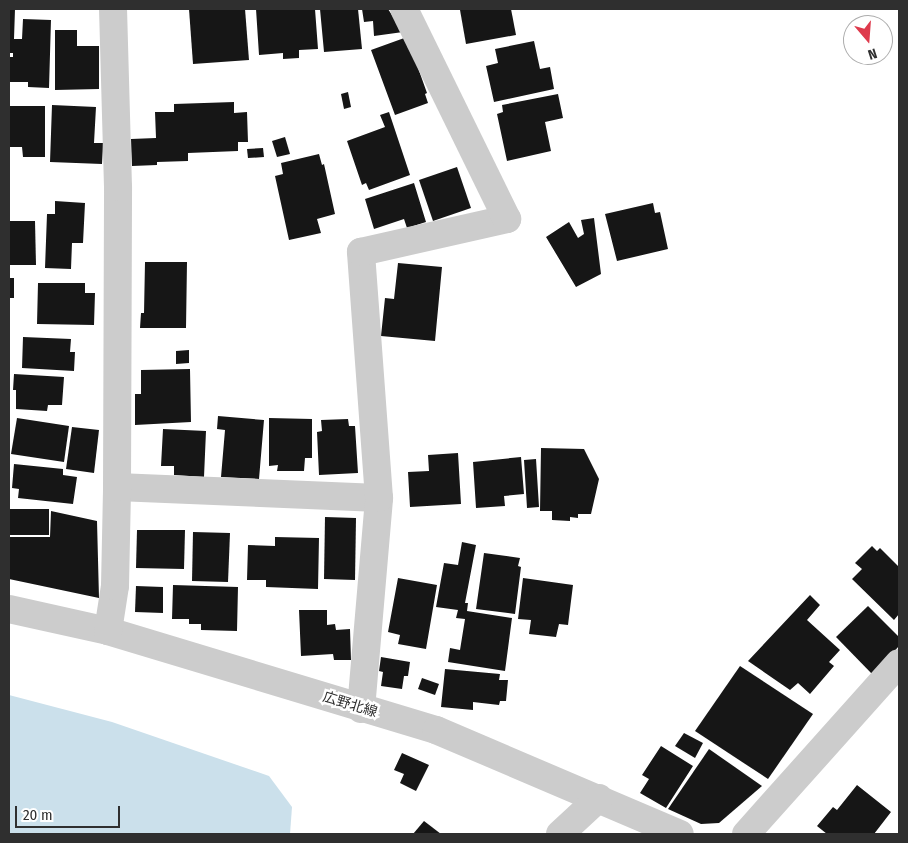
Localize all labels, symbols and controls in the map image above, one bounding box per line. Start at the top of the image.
north arrow [843,15,893,65]
text: N [866,44,879,63]
street label: 広野北線 [321,689,379,721]
scale bar [18,796,122,828]
text: 20 m [23,806,53,824]

